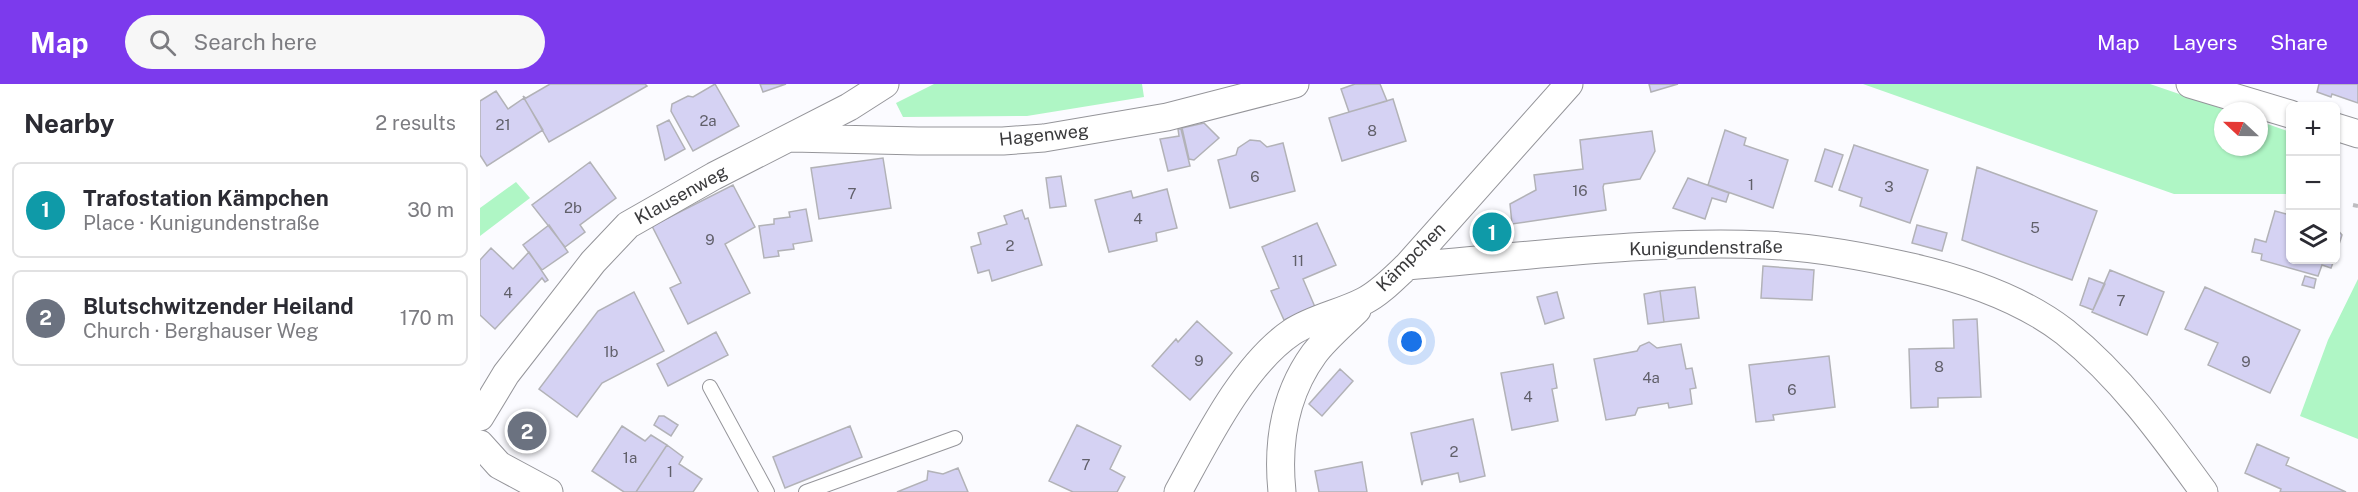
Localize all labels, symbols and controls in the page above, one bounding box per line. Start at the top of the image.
search box [125,15,545,69]
text: Map [30,26,89,59]
icon: search [146,26,179,59]
text: Search here [194,29,317,55]
text: Map [2097,30,2140,55]
text: Layers [2173,30,2237,55]
text: Share [2270,30,2328,55]
north arrow [2214,102,2268,156]
map controls [2286,102,2340,264]
button: + [2286,102,2340,156]
text: Nearby [24,108,114,139]
text: 2 results [375,111,456,135]
house number: 2a [699,112,717,129]
house number: 21 [495,116,511,133]
street label: Hagenweg [998,119,1090,150]
house number: 8 [1367,122,1377,139]
button: − [2286,156,2340,210]
street label: Klausenweg [631,160,731,229]
house number: 6 [1250,168,1260,185]
house number: 1 [1748,176,1754,193]
house number: 3 [1884,178,1894,195]
house number: 16 [1572,182,1588,199]
text: Trafostation Kämpchen [83,185,329,211]
house number: 7 [847,185,857,202]
text: 1 [41,198,50,222]
text: 30 m [407,198,454,222]
house number: 2b [564,199,582,216]
house number: 4 [1133,210,1143,227]
pin: 1 [1472,210,1512,254]
button: layers [2286,210,2340,264]
text: Place · Kunigundenstraße [83,211,320,235]
street label: Kämpchen [1372,218,1450,296]
house number: 5 [2030,219,2040,236]
house number: 9 [705,231,715,248]
street label: Kunigundenstraße [1629,236,1783,259]
house number: 2 [1006,237,1015,254]
house number: 11 [1292,252,1304,269]
house number: 4 [503,284,513,301]
house number: 7 [2116,292,2126,309]
text: Blutschwitzender Heiland [83,293,354,319]
text: 2 [39,306,52,330]
text: 170 m [400,306,454,330]
text: Church · Berghauser Weg [83,319,319,343]
your location [1397,327,1426,356]
house number: 1b [603,343,619,360]
house number: 9 [1194,352,1204,369]
house number: 9 [2241,353,2251,370]
house number: 8 [1934,358,1944,375]
house number: 4a [1642,369,1660,386]
house number: 6 [1787,381,1797,398]
house number: 4 [1523,388,1533,405]
pin: 2 [508,408,546,454]
house number: 2 [1450,443,1459,460]
house number: 1a [623,449,637,466]
house number: 7 [1081,456,1091,473]
house number: 1 [667,463,673,480]

